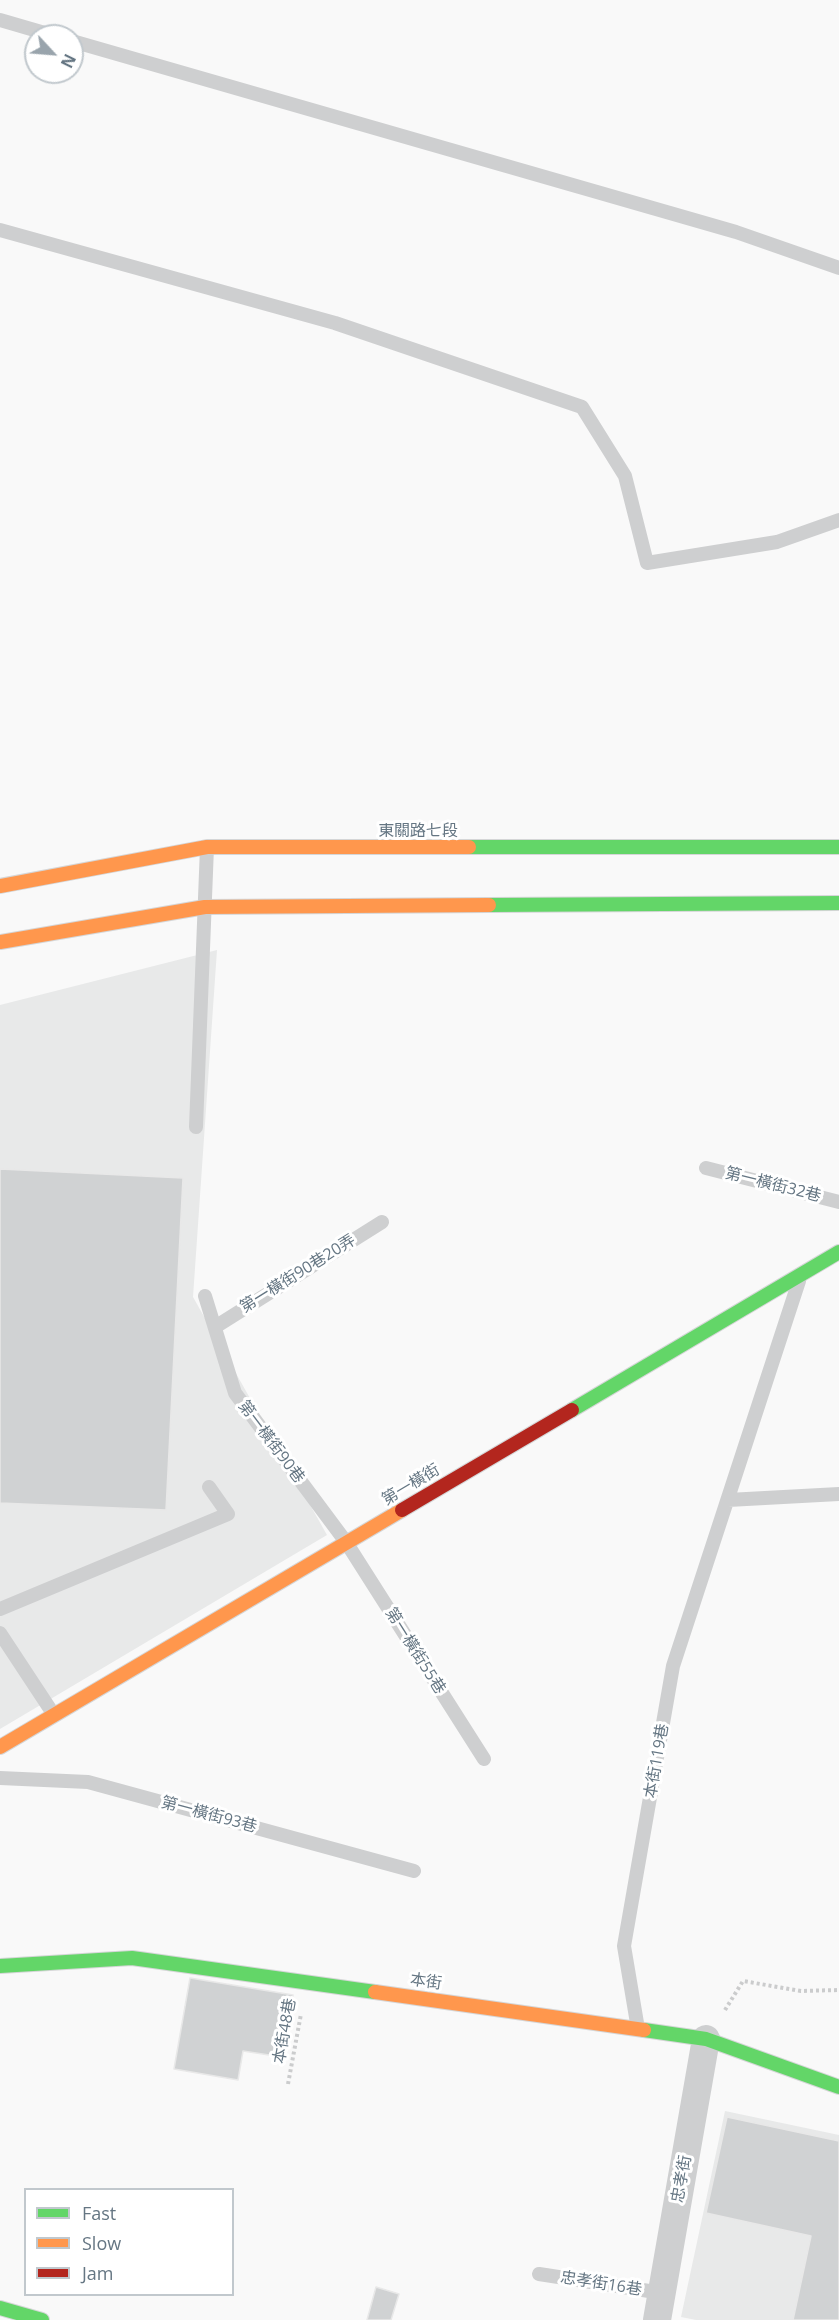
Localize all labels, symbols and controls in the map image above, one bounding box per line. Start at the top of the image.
north arrow [24,24,84,84]
text: N [56,50,81,72]
street label: 東關路七段 [378,821,458,841]
street label: 第一橫街32巷 [723,1164,823,1206]
street label: 第一橫街90巷20弄 [237,1231,359,1317]
street label: 第一橫街90巷 [234,1397,308,1487]
street label: 第一橫街 [379,1460,443,1510]
street label: 第一橫街55巷 [381,1604,449,1698]
street label: 本街119巷 [641,1722,673,1800]
street label: 第一橫街93巷 [159,1793,259,1837]
street label: 本街 [409,1970,443,1994]
street label: 本街48巷 [270,1997,300,2065]
street label: 忠孝街 [668,2154,696,2204]
legend [24,2188,234,2296]
text: Fast [82,2201,116,2225]
text: Slow [82,2231,121,2255]
text: Jam [82,2261,114,2285]
street label: 忠孝街16巷 [559,2268,643,2300]

